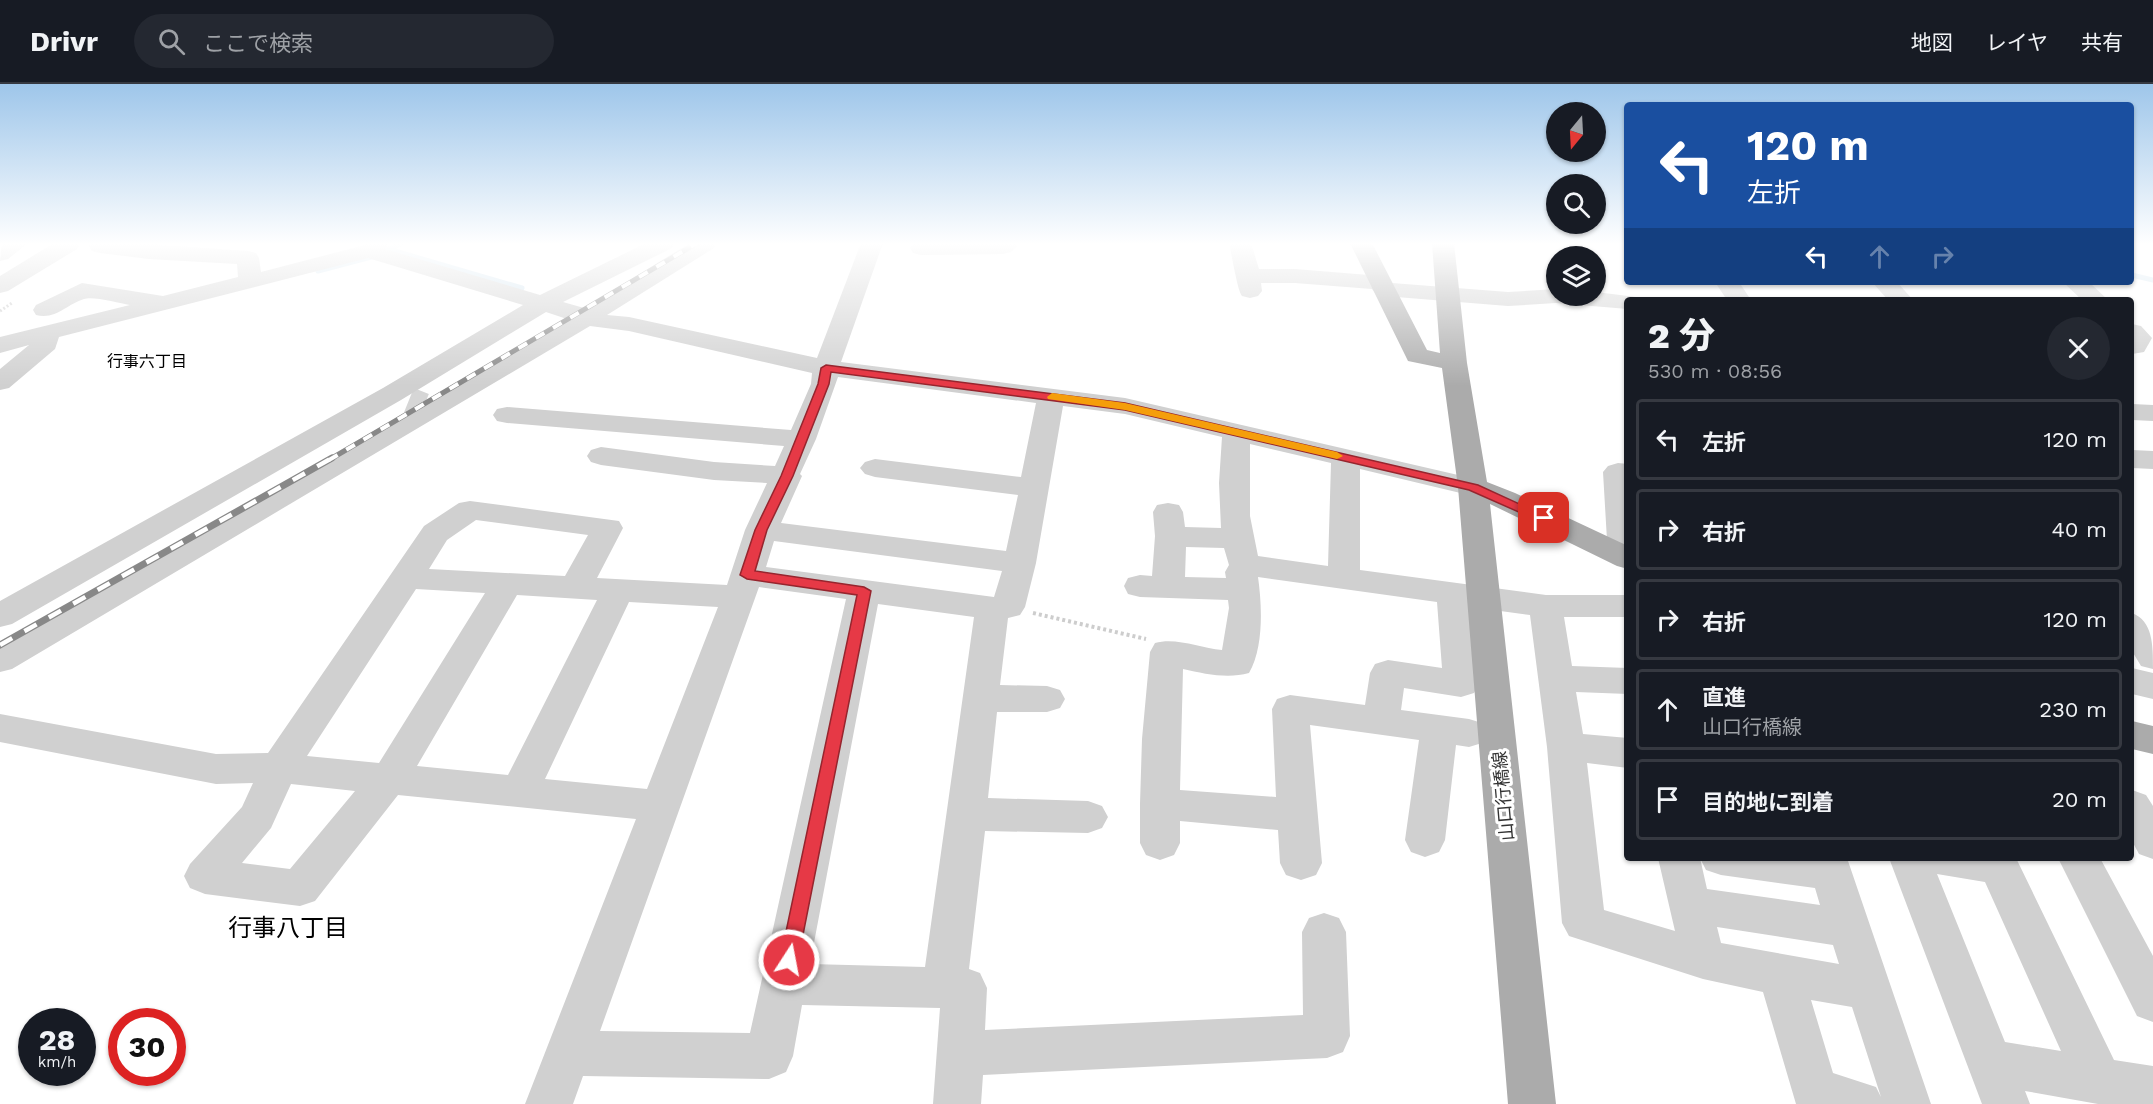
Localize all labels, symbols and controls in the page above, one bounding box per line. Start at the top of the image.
search box [134,14,554,68]
text: Drivr [30,25,98,58]
icon: search [155,25,188,58]
text: 地図 [1911,30,1953,55]
text: レイヤ [1986,30,2048,55]
text: 共有 [2081,30,2123,55]
text: ここで検索 [203,31,313,56]
north arrow [1546,102,1606,162]
map controls [1546,102,1606,306]
text: 120 m [1747,121,1869,170]
icon: left [1648,126,1726,204]
button: search [1546,174,1606,234]
text: 左折 [1747,177,1801,209]
icon: left [1800,240,1833,273]
icon: ahead [1863,240,1896,273]
icon: right [1926,240,1959,273]
button: layers [1546,246,1606,306]
text: 2 分 [1648,315,1715,357]
button: close [2047,317,2110,380]
district label: 行事六丁目 [107,352,187,371]
text: 530 m · 08:56 [1648,359,1782,383]
icon: left [1651,423,1684,456]
text: 120 m [2043,427,2107,452]
text: 左折 [1702,430,1746,455]
pin [1518,492,1569,543]
icon: arrive [1527,501,1560,534]
icon: right [1651,513,1684,546]
text: 40 m [2051,517,2107,542]
text: 右折 [1702,520,1746,545]
icon: right [1651,603,1684,636]
text: 120 m [2043,607,2107,632]
text: 右折 [1702,610,1746,635]
text: 直進 [1702,685,1746,710]
icon: ahead [1651,693,1684,726]
text: 230 m [2039,697,2107,722]
text: 山口行橋線 [1702,715,1802,739]
street label: 山口行橋線 [1489,750,1517,842]
icon: arrive [1651,783,1684,816]
text: 20 m [2052,787,2107,812]
text: 目的地に到着 [1702,790,1834,815]
district label: 行事八丁目 [228,914,348,942]
position arrow [757,928,821,992]
speed limit sign: 30 [108,1008,186,1086]
text: 28 [39,1022,75,1057]
text: km/h [38,1053,76,1071]

